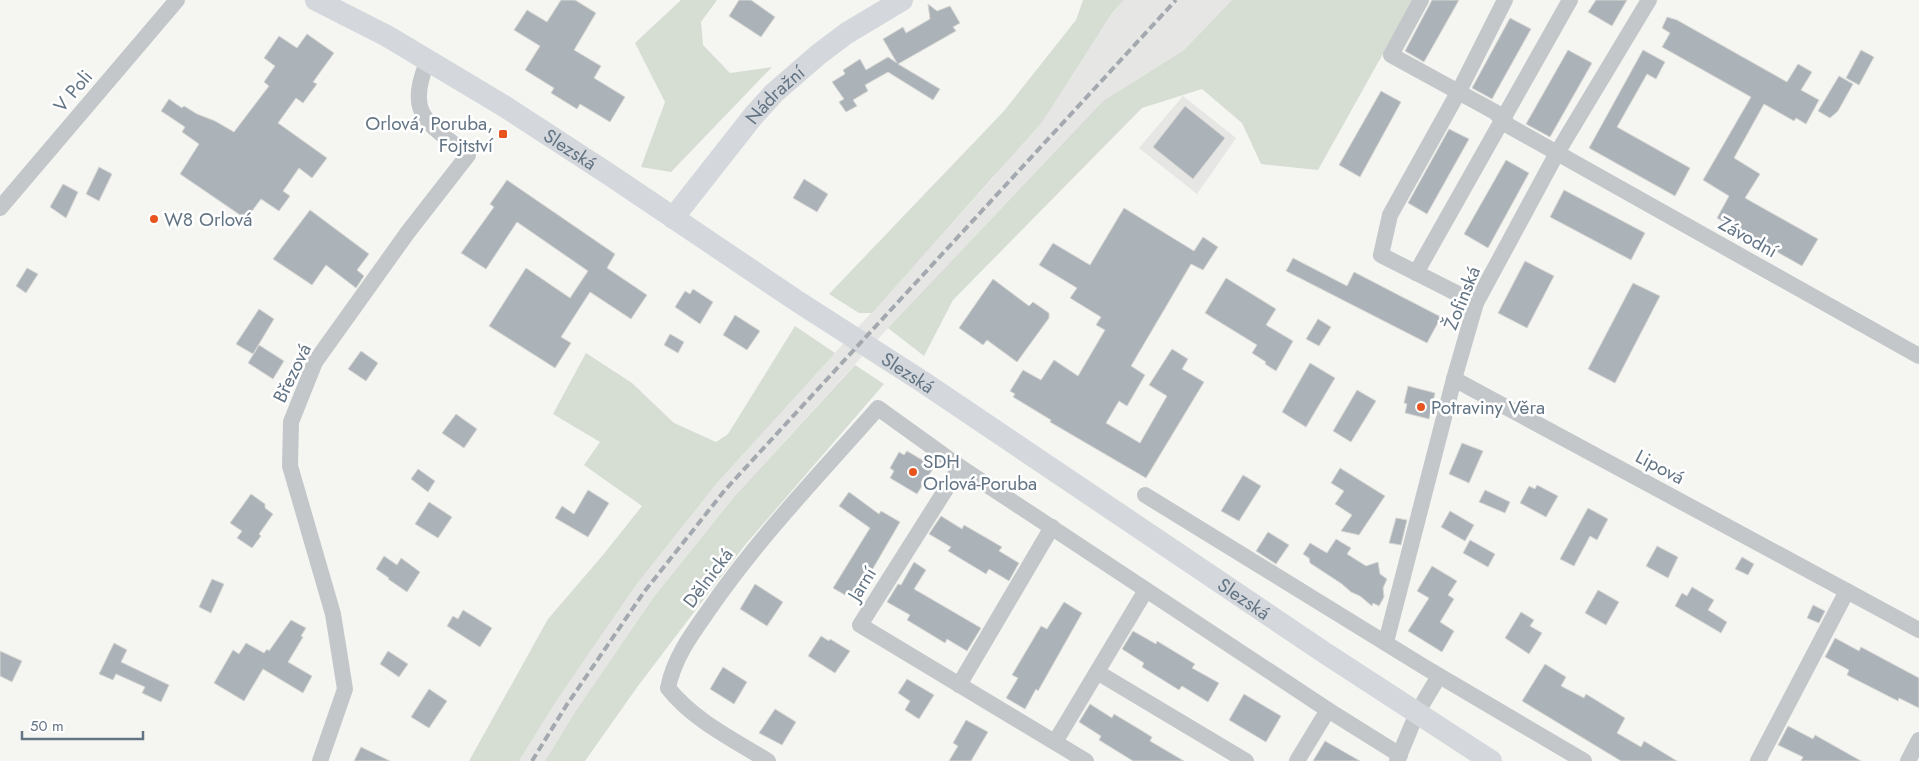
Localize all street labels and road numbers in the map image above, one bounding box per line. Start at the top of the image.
street label: Nádražní [738,58,811,130]
street label: V Poli [47,64,99,118]
street label: Slezská [538,122,602,176]
street label: Závodní [1714,210,1783,265]
street label: Žofinská [1437,262,1487,334]
street label: Březová [266,339,318,407]
street label: Slezská [876,345,940,400]
street label: Lipová [1631,443,1689,491]
street label: Dělnická [677,542,739,614]
street label: Jarní [840,561,883,609]
street label: Slezská [1212,571,1276,626]

